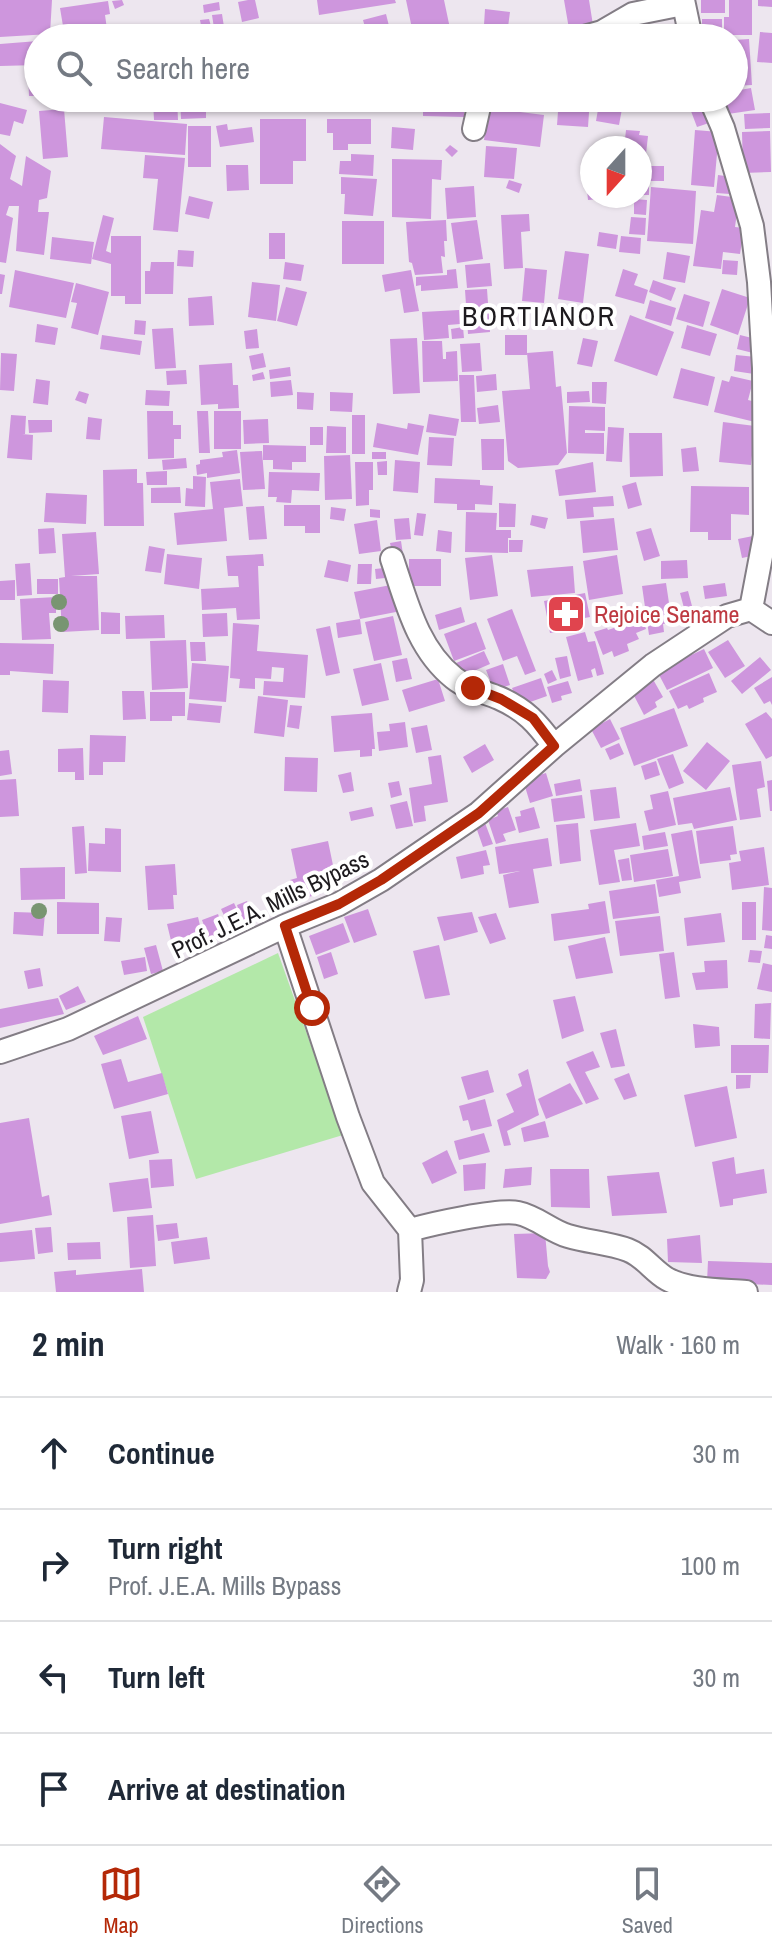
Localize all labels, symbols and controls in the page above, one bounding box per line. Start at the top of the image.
search box [24,24,748,112]
icon: search [52,46,96,90]
text: Search here [116,48,250,88]
north arrow [580,136,652,208]
district label: BORTIANOR [462,297,616,335]
pharmacy icon: Rejoice Sename [545,593,587,635]
place label: Rejoice Sename [594,598,740,630]
route end [455,670,491,706]
street label: Prof. J.E.A. Mills Bypass [166,842,374,966]
route start [294,990,330,1026]
text: 2 min [32,1321,105,1367]
text: Walk · 160 m [616,1327,740,1362]
icon: ahead [32,1431,76,1475]
text: Continue [108,1433,215,1473]
text: 30 m [693,1436,740,1471]
text: Turn right [108,1528,222,1568]
icon: right [32,1543,76,1587]
text: 100 m [681,1548,740,1583]
text: Prof. J.E.A. Mills Bypass [108,1568,341,1603]
icon: left [32,1655,76,1699]
text: Turn left [108,1657,205,1697]
text: 30 m [693,1660,740,1695]
icon: arrive [32,1767,76,1811]
text: Arrive at destination [108,1769,346,1809]
tab: Map [99,1862,143,1940]
tab: Directions [341,1862,424,1940]
tab: Saved [622,1862,673,1940]

